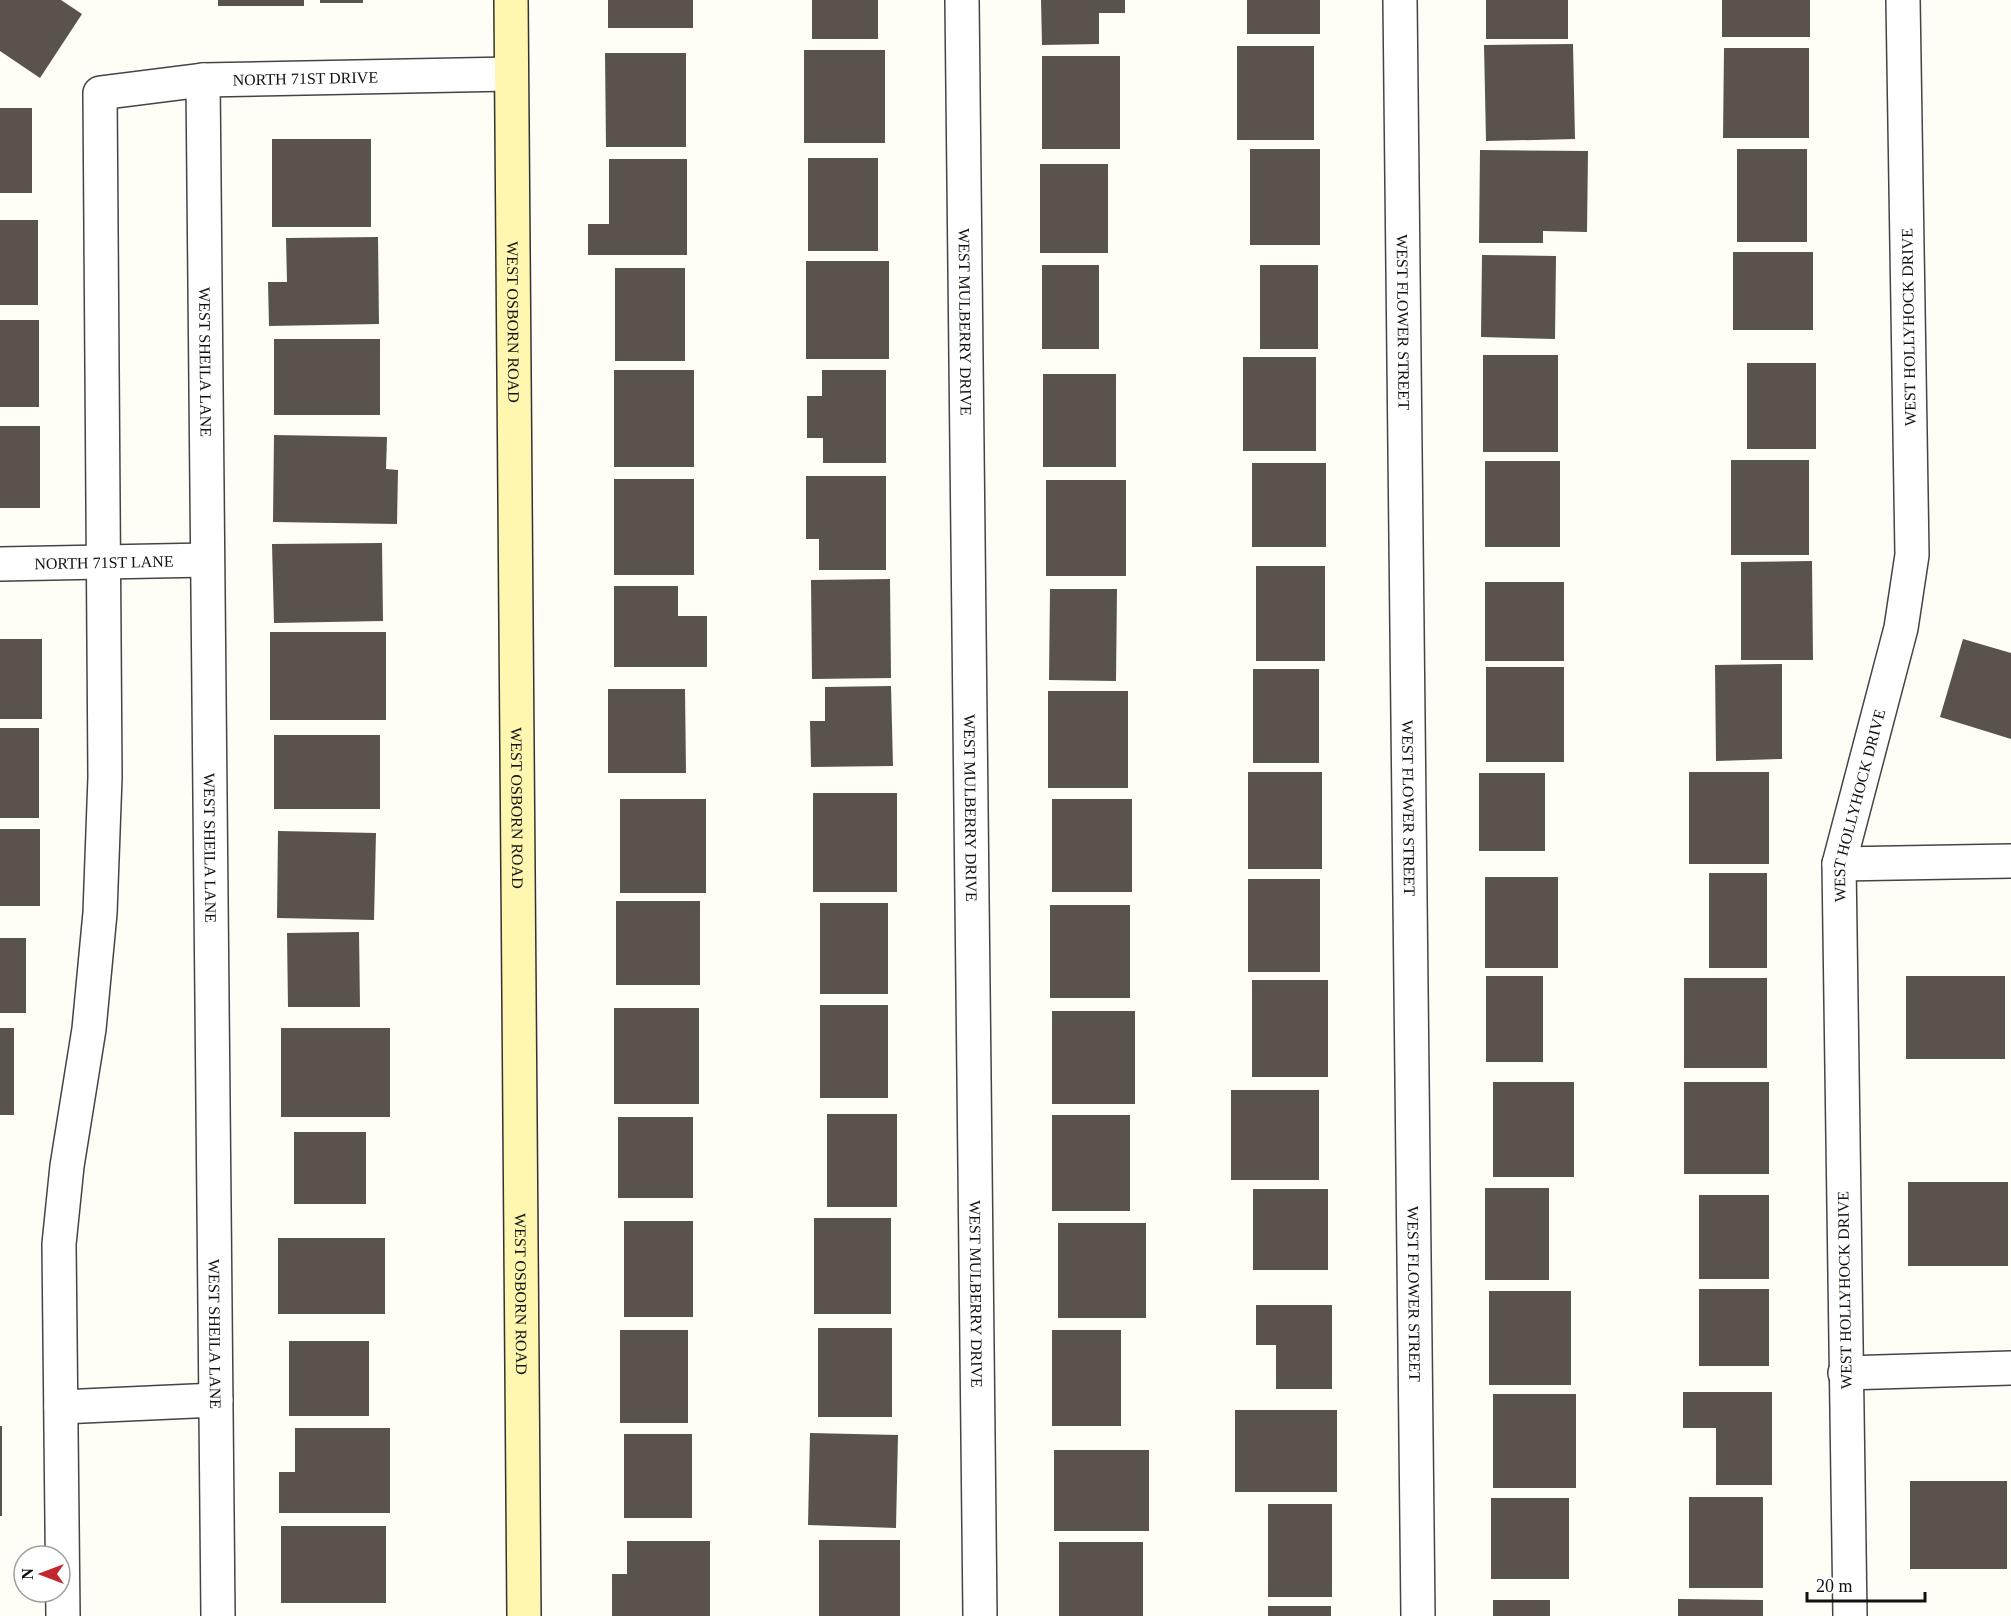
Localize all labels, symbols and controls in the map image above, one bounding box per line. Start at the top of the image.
street label: NORTH 71ST DRIVE [232,69,378,88]
street label: WEST MULBERRY DRIVE [956,228,975,416]
street label: WEST HOLLYHOCK DRIVE [1898,228,1919,426]
street label: WEST FLOWER STREET [1394,234,1413,410]
street label: WEST OSBORN ROAD [504,241,522,403]
street label: WEST SHEILA LANE [196,287,214,437]
street label: NORTH 71ST LANE [34,553,174,572]
street label: WEST HOLLYHOCK DRIVE [1830,707,1888,902]
street label: WEST MULBERRY DRIVE [961,714,980,902]
street label: WEST FLOWER STREET [1399,720,1418,896]
street label: WEST OSBORN ROAD [508,727,526,889]
street label: WEST SHEILA LANE [201,773,219,923]
street label: WEST HOLLYHOCK DRIVE [1834,1191,1855,1389]
street label: WEST MULBERRY DRIVE [966,1200,985,1388]
street label: WEST FLOWER STREET [1404,1206,1423,1382]
street label: WEST OSBORN ROAD [512,1213,530,1375]
street label: WEST SHEILA LANE [206,1259,224,1409]
north arrow [12,1544,72,1604]
scale bar [1807,1565,1926,1603]
text: N [19,1568,36,1580]
text: 20 m [1816,1576,1853,1596]

